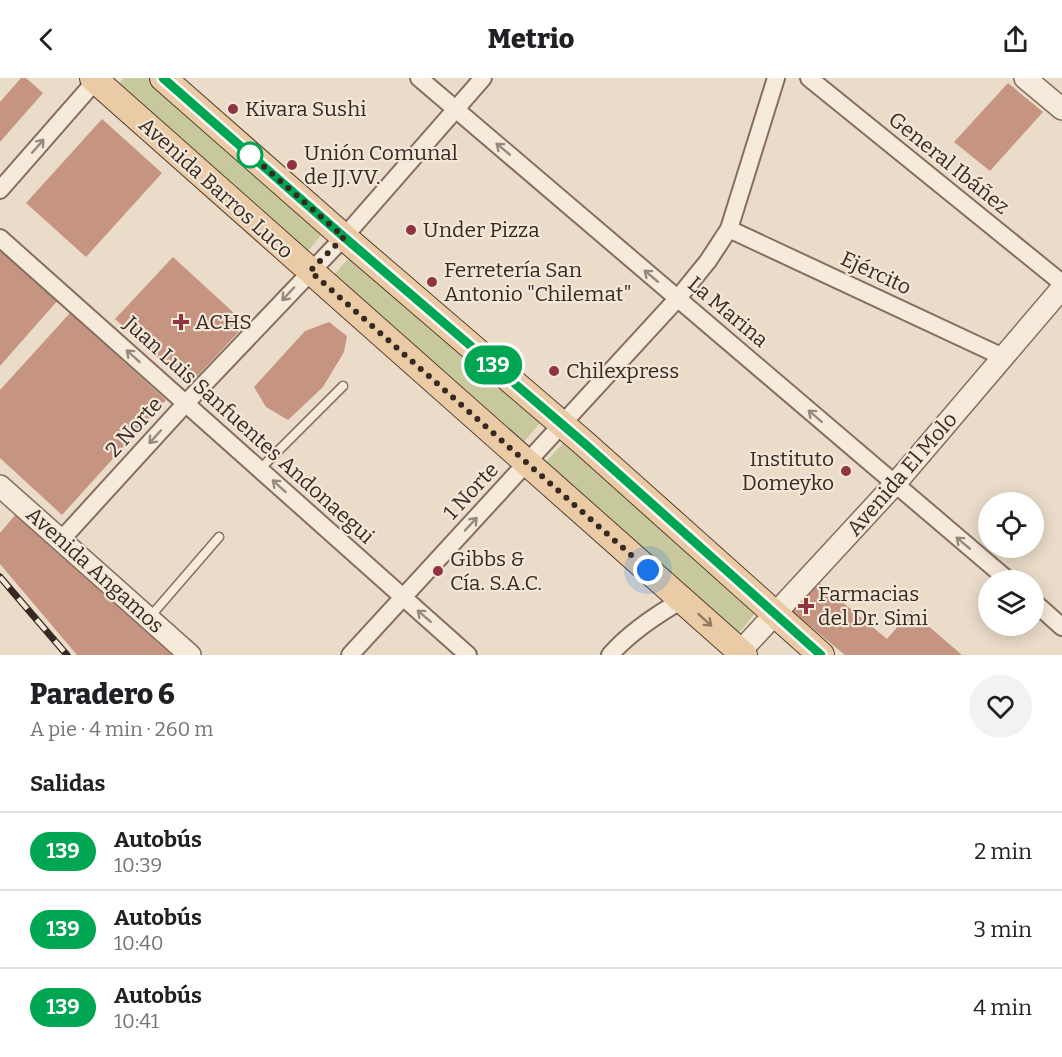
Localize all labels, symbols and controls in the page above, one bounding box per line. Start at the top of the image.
icon: back [30,23,63,56]
text: Metrio [488,23,574,55]
icon: share [999,23,1032,56]
place label: Kivara Sushi [245,96,366,122]
marker: Kivara Sushi [226,102,240,116]
street label: General Ibáñez [883,106,1015,220]
street label: Avenida Barros Luco [133,112,299,264]
one-way arrow [32,138,45,154]
place label: Unión Comunal de JJ.VV. [304,140,458,190]
unlabelled marker [237,142,263,168]
one-way arrow [496,142,511,156]
marker: Unión Comunal de JJ.VV. [285,158,299,172]
place label: Under Pizza [423,217,540,243]
marker: Under Pizza [404,223,418,237]
street label: Ejército [837,245,915,301]
place label: Ferretería San Antonio "Chilemat" [444,257,632,307]
one-way arrow [643,269,659,282]
street label: La Marina [683,271,774,353]
marker: Ferretería San Antonio "Chilemat" [425,275,439,289]
one-way arrow [281,286,295,301]
place label: ACHS [195,309,252,335]
street label: Juan Luis Sanfuentes Andonaegui [118,310,380,549]
marker: ACHS [172,313,190,331]
line badge: 139 [458,346,528,384]
one-way arrow [126,349,141,363]
text: 139 [476,352,510,378]
place label: Chilexpress [566,358,679,384]
marker: Chilexpress [547,364,561,378]
street label: 2 Norte [100,392,168,462]
street label: Avenida El Molo [841,407,963,541]
one-way arrow [808,409,823,423]
one-way arrow [149,429,163,444]
place label: Instituto Domeyko [742,446,834,496]
street label: 1 Norte [438,457,504,525]
marker: Instituto Domeyko [839,464,853,478]
one-way arrow [272,479,287,493]
map controls [978,492,1044,636]
button: locate [978,492,1044,558]
street label: Avenida Angamos [21,501,169,639]
one-way arrow [463,516,478,531]
one-way arrow [955,536,971,549]
place label: Gibbs & Cía. S.A.C. [450,546,542,596]
your location [633,555,663,585]
marker: Gibbs & Cía. S.A.C. [431,564,445,578]
button: layers [978,570,1044,636]
place label: Farmacias del Dr. Simi [818,581,928,631]
marker: Farmacias del Dr. Simi [799,599,813,613]
one-way arrow [417,609,432,623]
one-way arrow [697,613,712,627]
button: heart [969,675,1032,738]
text: Paradero 6 [30,678,175,711]
text: A pie · 4 min · 260 m [30,717,213,741]
text: Salidas [30,770,105,797]
text: Autobús [114,826,202,853]
text: 139 [46,838,80,864]
text: 2 min [974,838,1032,865]
text: 10:39 [114,853,162,877]
text: Autobús [114,904,202,931]
text: 139 [46,916,80,942]
text: 3 min [974,916,1032,943]
text: 10:40 [114,931,164,955]
text: Autobús [114,982,202,1009]
text: 139 [46,994,80,1020]
text: 4 min [973,994,1032,1021]
text: 10:41 [114,1009,159,1033]

